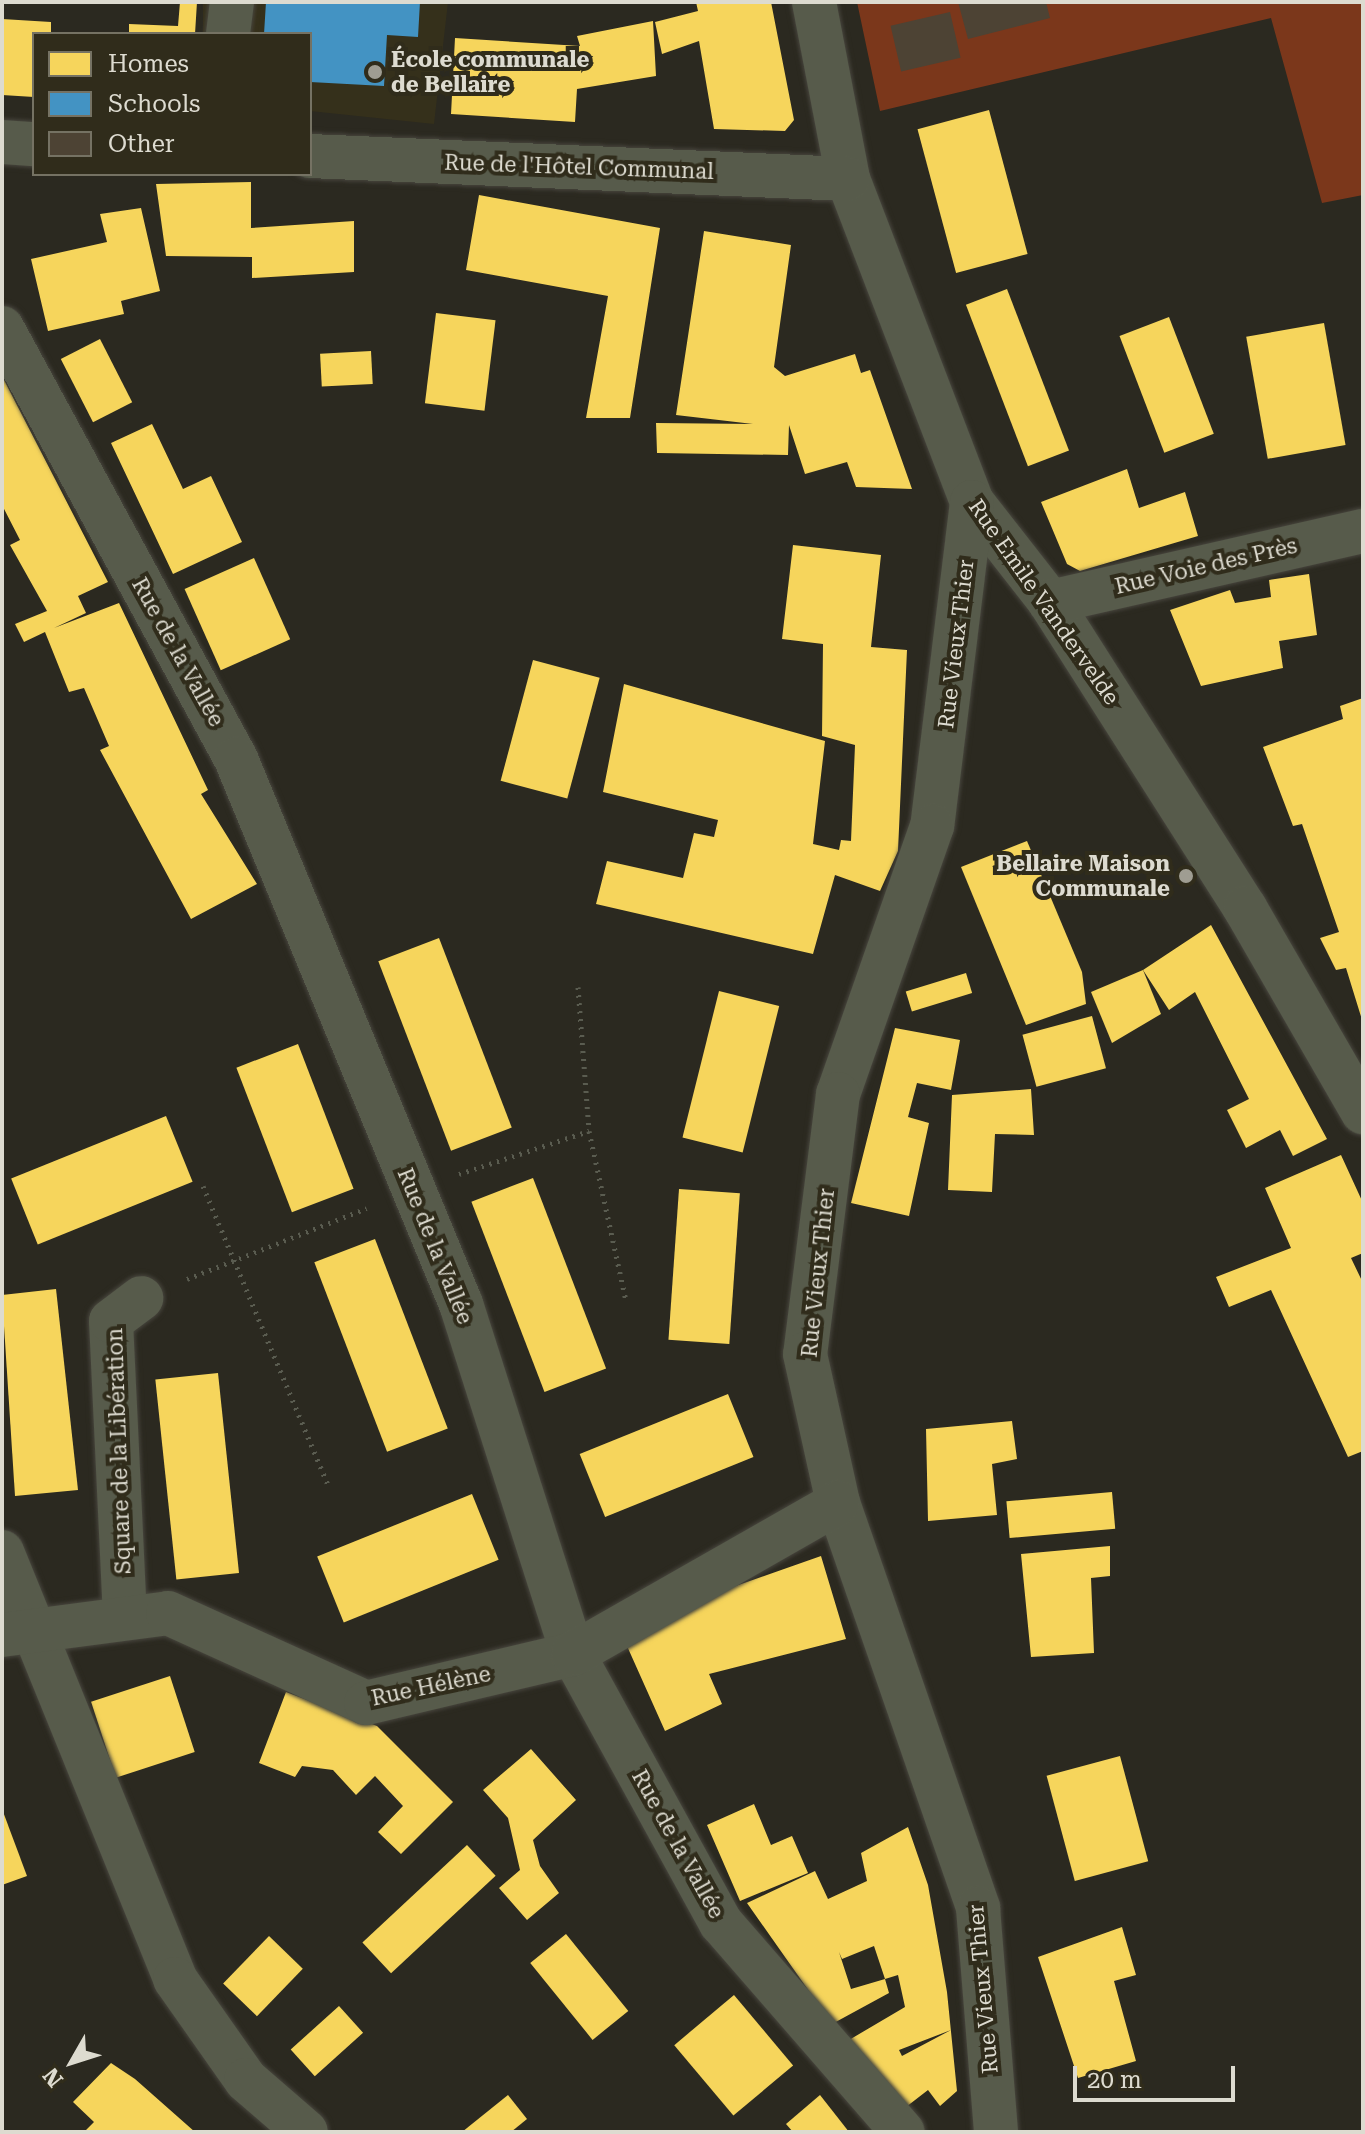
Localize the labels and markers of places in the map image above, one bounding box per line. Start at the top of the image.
place label: École communale de Bellaire [391,46,589,98]
marker: École communale de Bellaire [366,63,384,81]
place label: Bellaire Maison Communale [996,850,1170,902]
marker: Bellaire Maison Communale [1177,867,1195,885]

